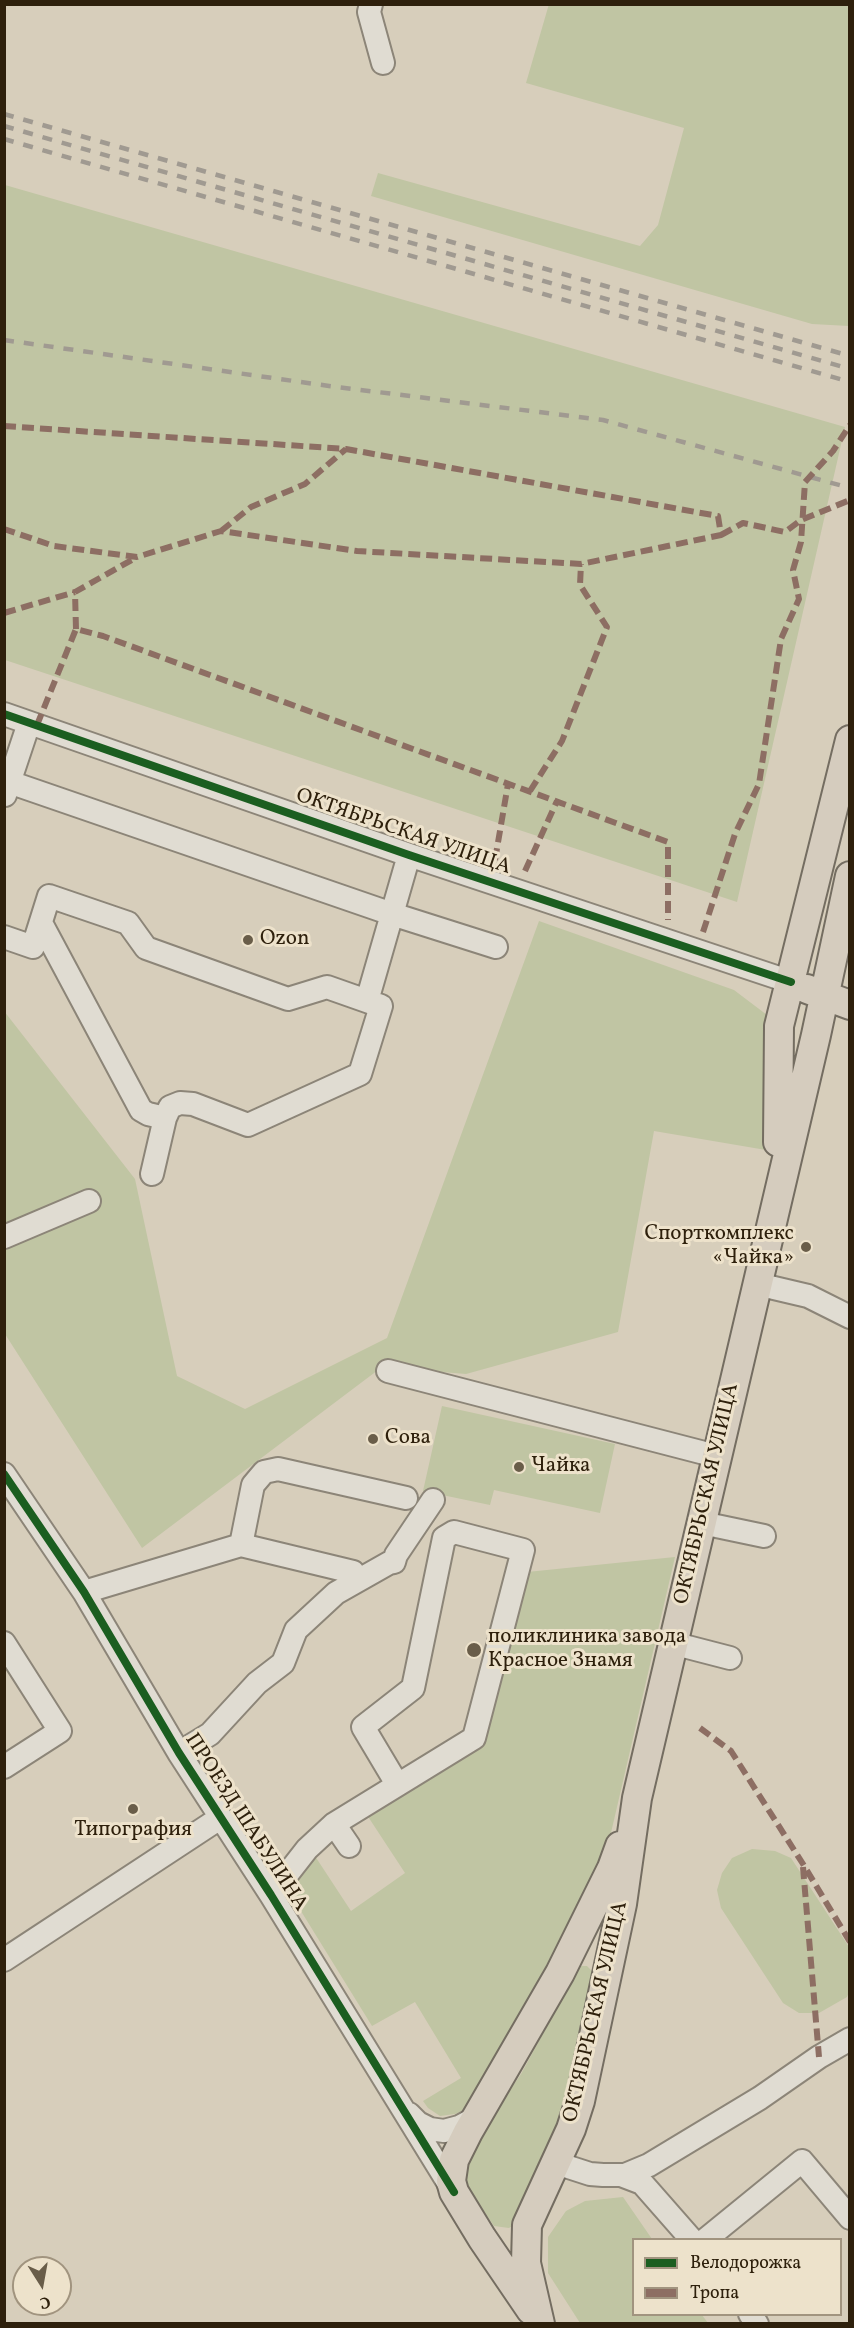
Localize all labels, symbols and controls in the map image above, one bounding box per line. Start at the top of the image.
street label: ОКТЯБРЬСКАЯ УЛИЦА [292,784,514,882]
place label: Ozon [260,927,310,953]
marker: Ozon [241,933,255,947]
place label: Спорткомплекс «Чайка» [644,1222,794,1272]
marker: Спорткомплекс «Чайка» [799,1240,813,1254]
street label: ОКТЯБРЬСКАЯ УЛИЦА [670,1381,746,1607]
place label: Сова [385,1426,431,1452]
marker: Сова [366,1432,380,1446]
place label: Чайка [531,1454,591,1480]
marker: Чайка [512,1460,526,1474]
place label: поликлиника завода Красное Знамя [488,1625,686,1675]
marker: поликлиника завода Красное Знамя [465,1641,483,1659]
street label: ПРОЕЗД ШАБУЛИНА [178,1729,312,1917]
marker: Типография [126,1802,140,1816]
place label: Типография [74,1818,192,1844]
street label: ОКТЯБРЬСКАЯ УЛИЦА [559,1899,635,2125]
legend [632,2238,842,2316]
text: Велодорожка [690,2251,801,2276]
north arrow [12,2256,72,2316]
text: Тропа [690,2281,739,2306]
text: С [38,2290,52,2313]

